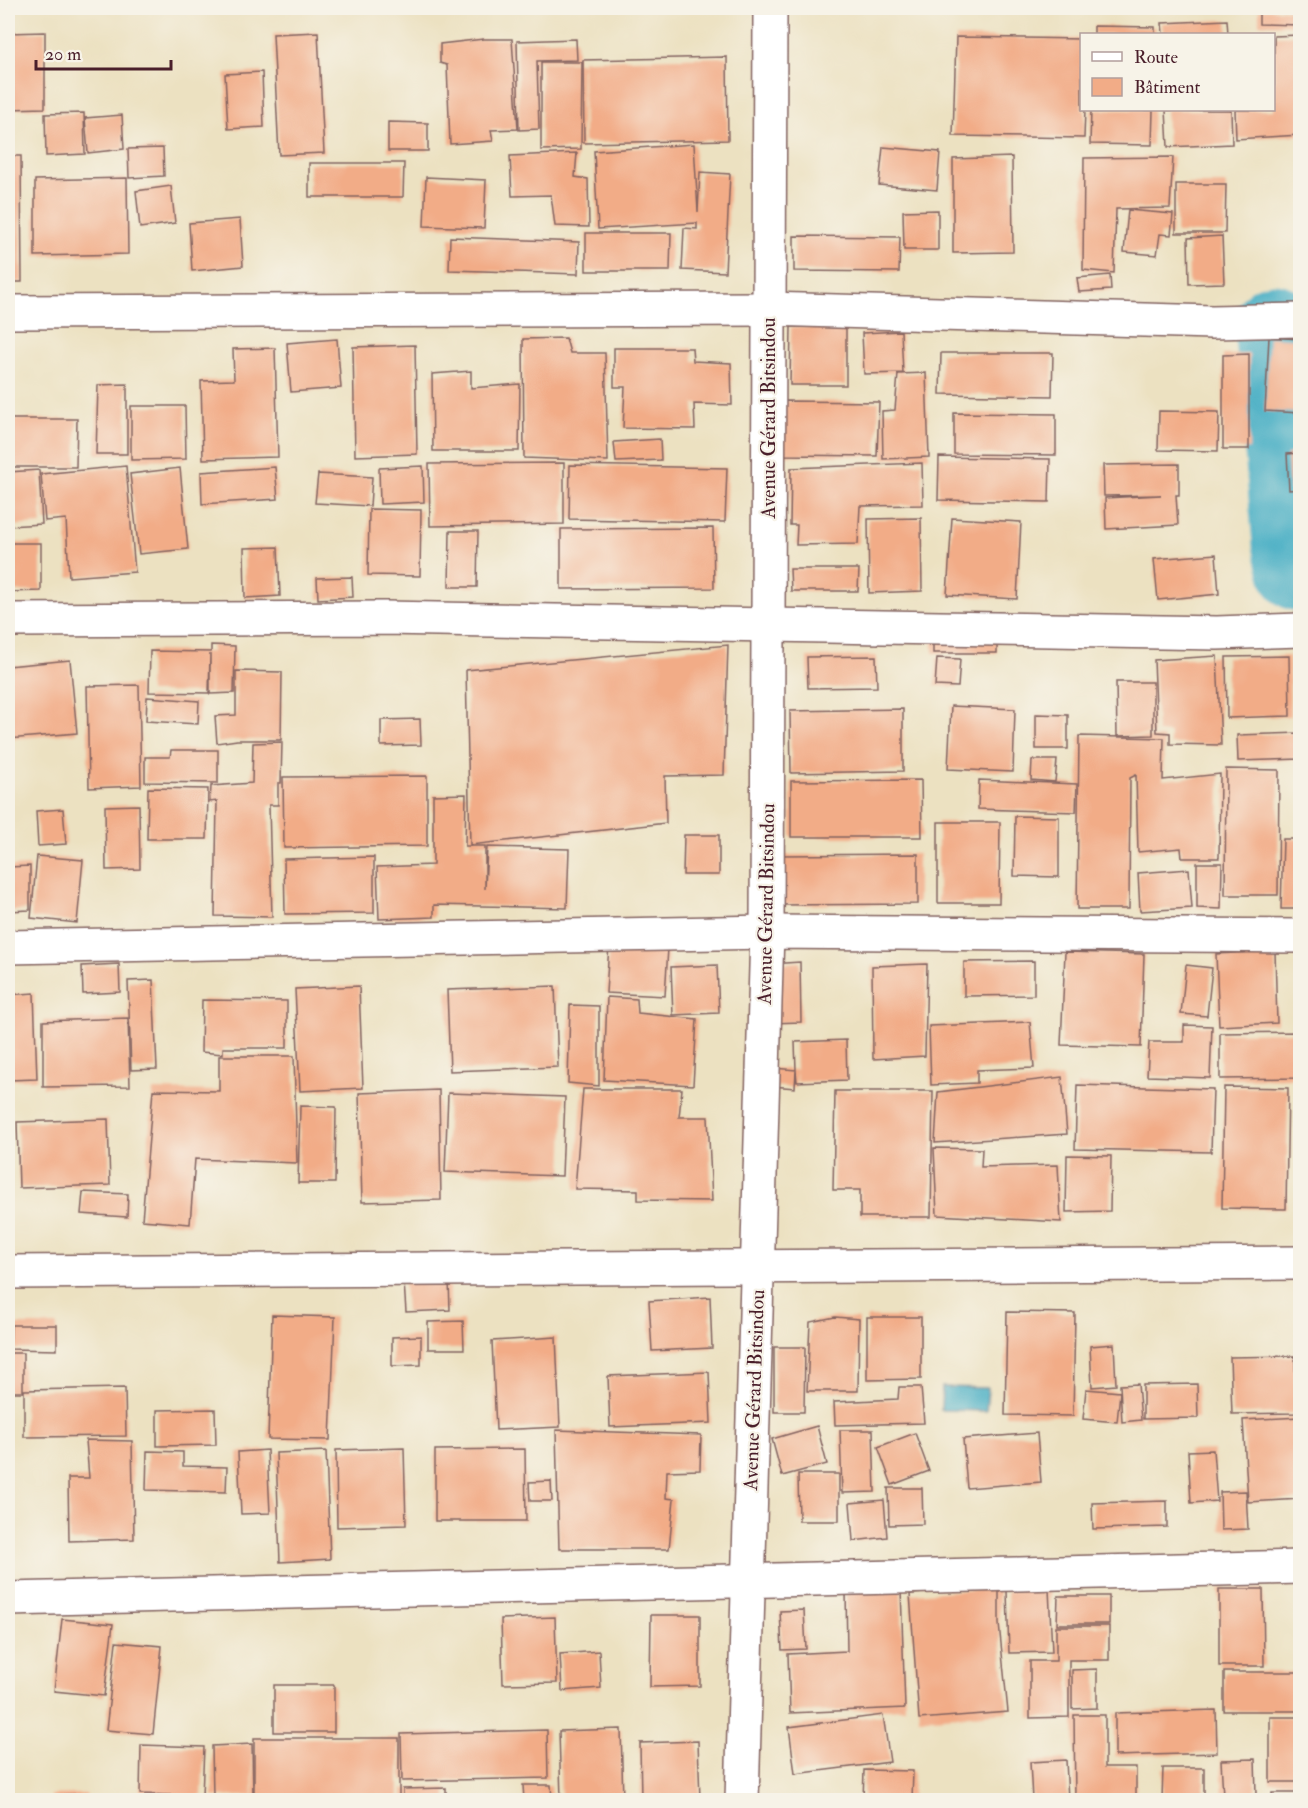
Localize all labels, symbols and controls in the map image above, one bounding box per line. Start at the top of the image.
scale bar [36,33,171,71]
legend [1080,33,1275,111]
text: 20 m [45,43,81,66]
text: Route [1134,46,1178,69]
text: Bâtiment [1134,76,1200,99]
street label: Avenue Gérard Bitsindou [756,317,781,520]
street label: Avenue Gérard Bitsindou [752,803,780,1006]
street label: Avenue Gérard Bitsindou [738,1289,770,1492]

